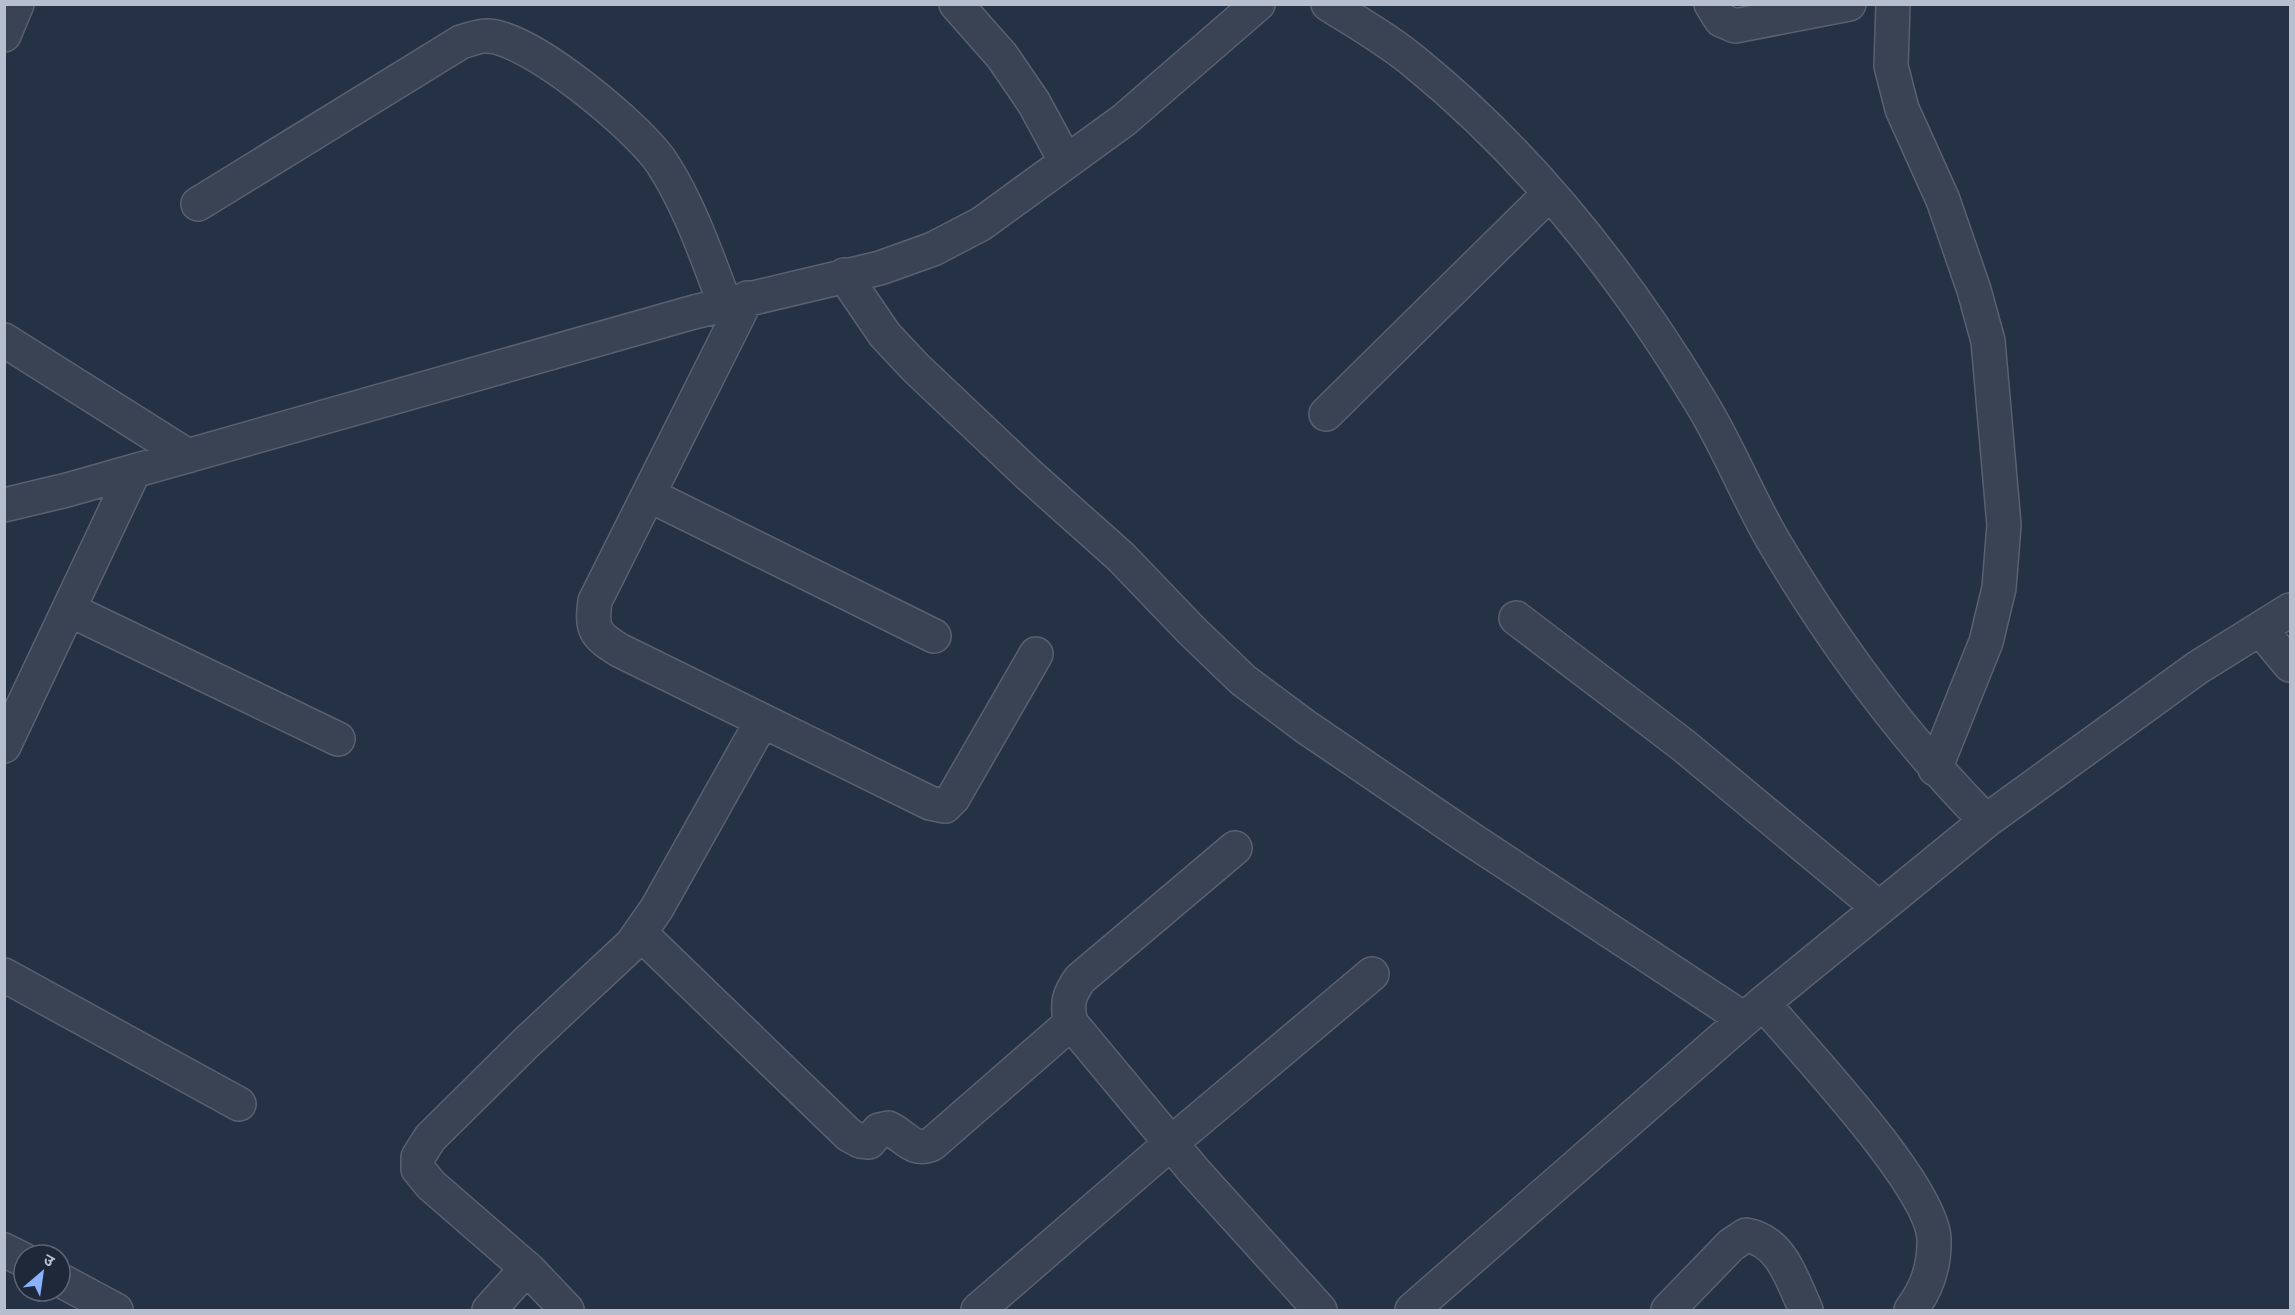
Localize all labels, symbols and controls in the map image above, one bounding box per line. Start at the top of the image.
north arrow [12,1243,72,1303]
text: उ [39,1247,60,1273]

